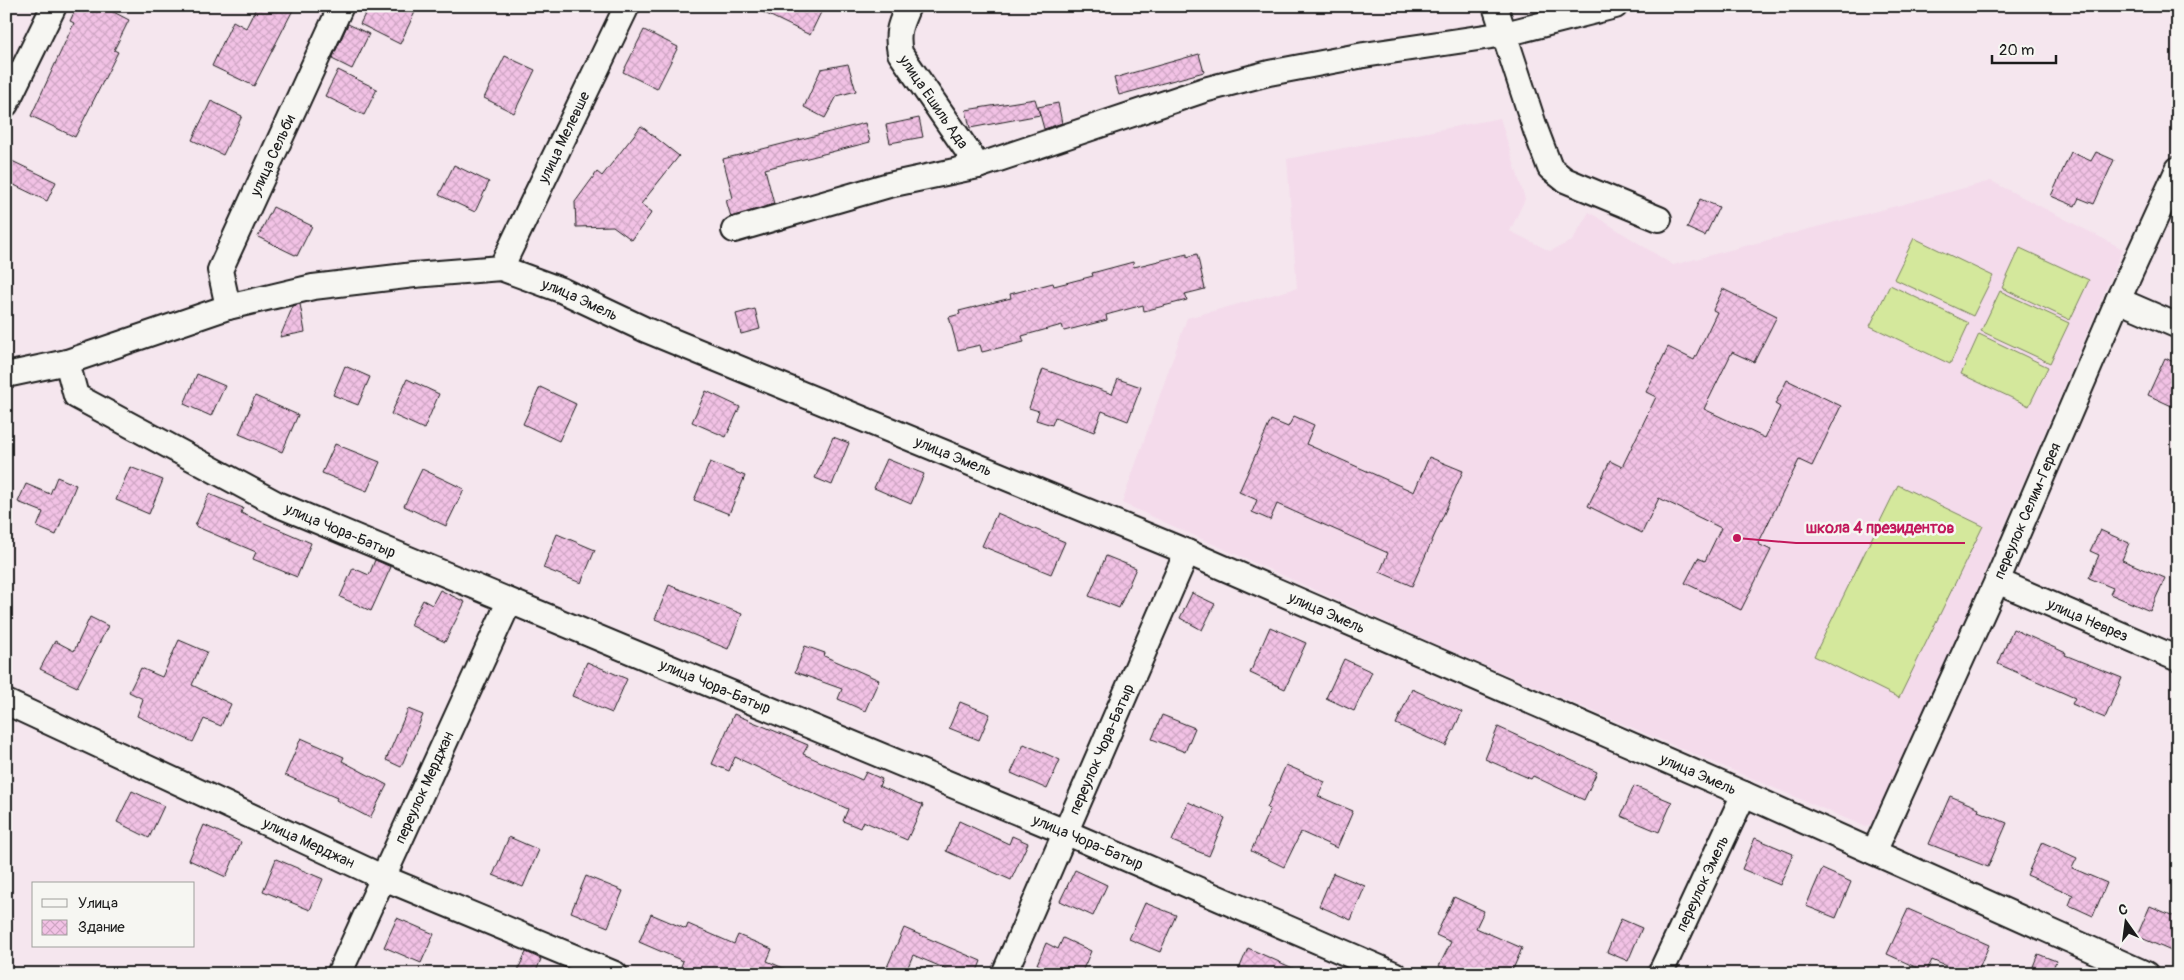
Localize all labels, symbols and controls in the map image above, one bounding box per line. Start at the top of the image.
scale bar [1992,32,2055,64]
text: 20 m [1999,41,2034,60]
street label: улица Ешиль Ада [894,51,972,153]
street label: улица Мелевше [534,88,595,187]
street label: улица Сельби [246,112,300,200]
street label: улица Эмель [538,274,621,326]
street label: улица Эмель [911,432,995,481]
street label: переулок Селим-Герея [1990,440,2065,582]
street label: улица Чора-Батыр [281,499,398,562]
callout: школа 4 президентов [1796,512,1965,543]
text: школа 4 президентов [1806,518,1954,538]
street label: улица Эмель [1285,588,1368,638]
street label: улица Неврез [2043,594,2131,647]
street label: улица Чора-Батыр [656,655,773,718]
street label: переулок Чора-Батыр [1065,681,1139,818]
street label: переулок Мерджан [391,729,459,847]
street label: улица Эмель [1656,749,1740,800]
street label: улица Чора-Батыр [1029,810,1146,875]
street label: улица Мерджан [259,813,357,873]
street label: переулок Эмель [1672,832,1733,935]
legend [32,882,195,948]
text: Улица [78,894,118,913]
north arrow [2102,898,2152,948]
text: С [2117,900,2130,919]
text: Здание [78,918,125,937]

